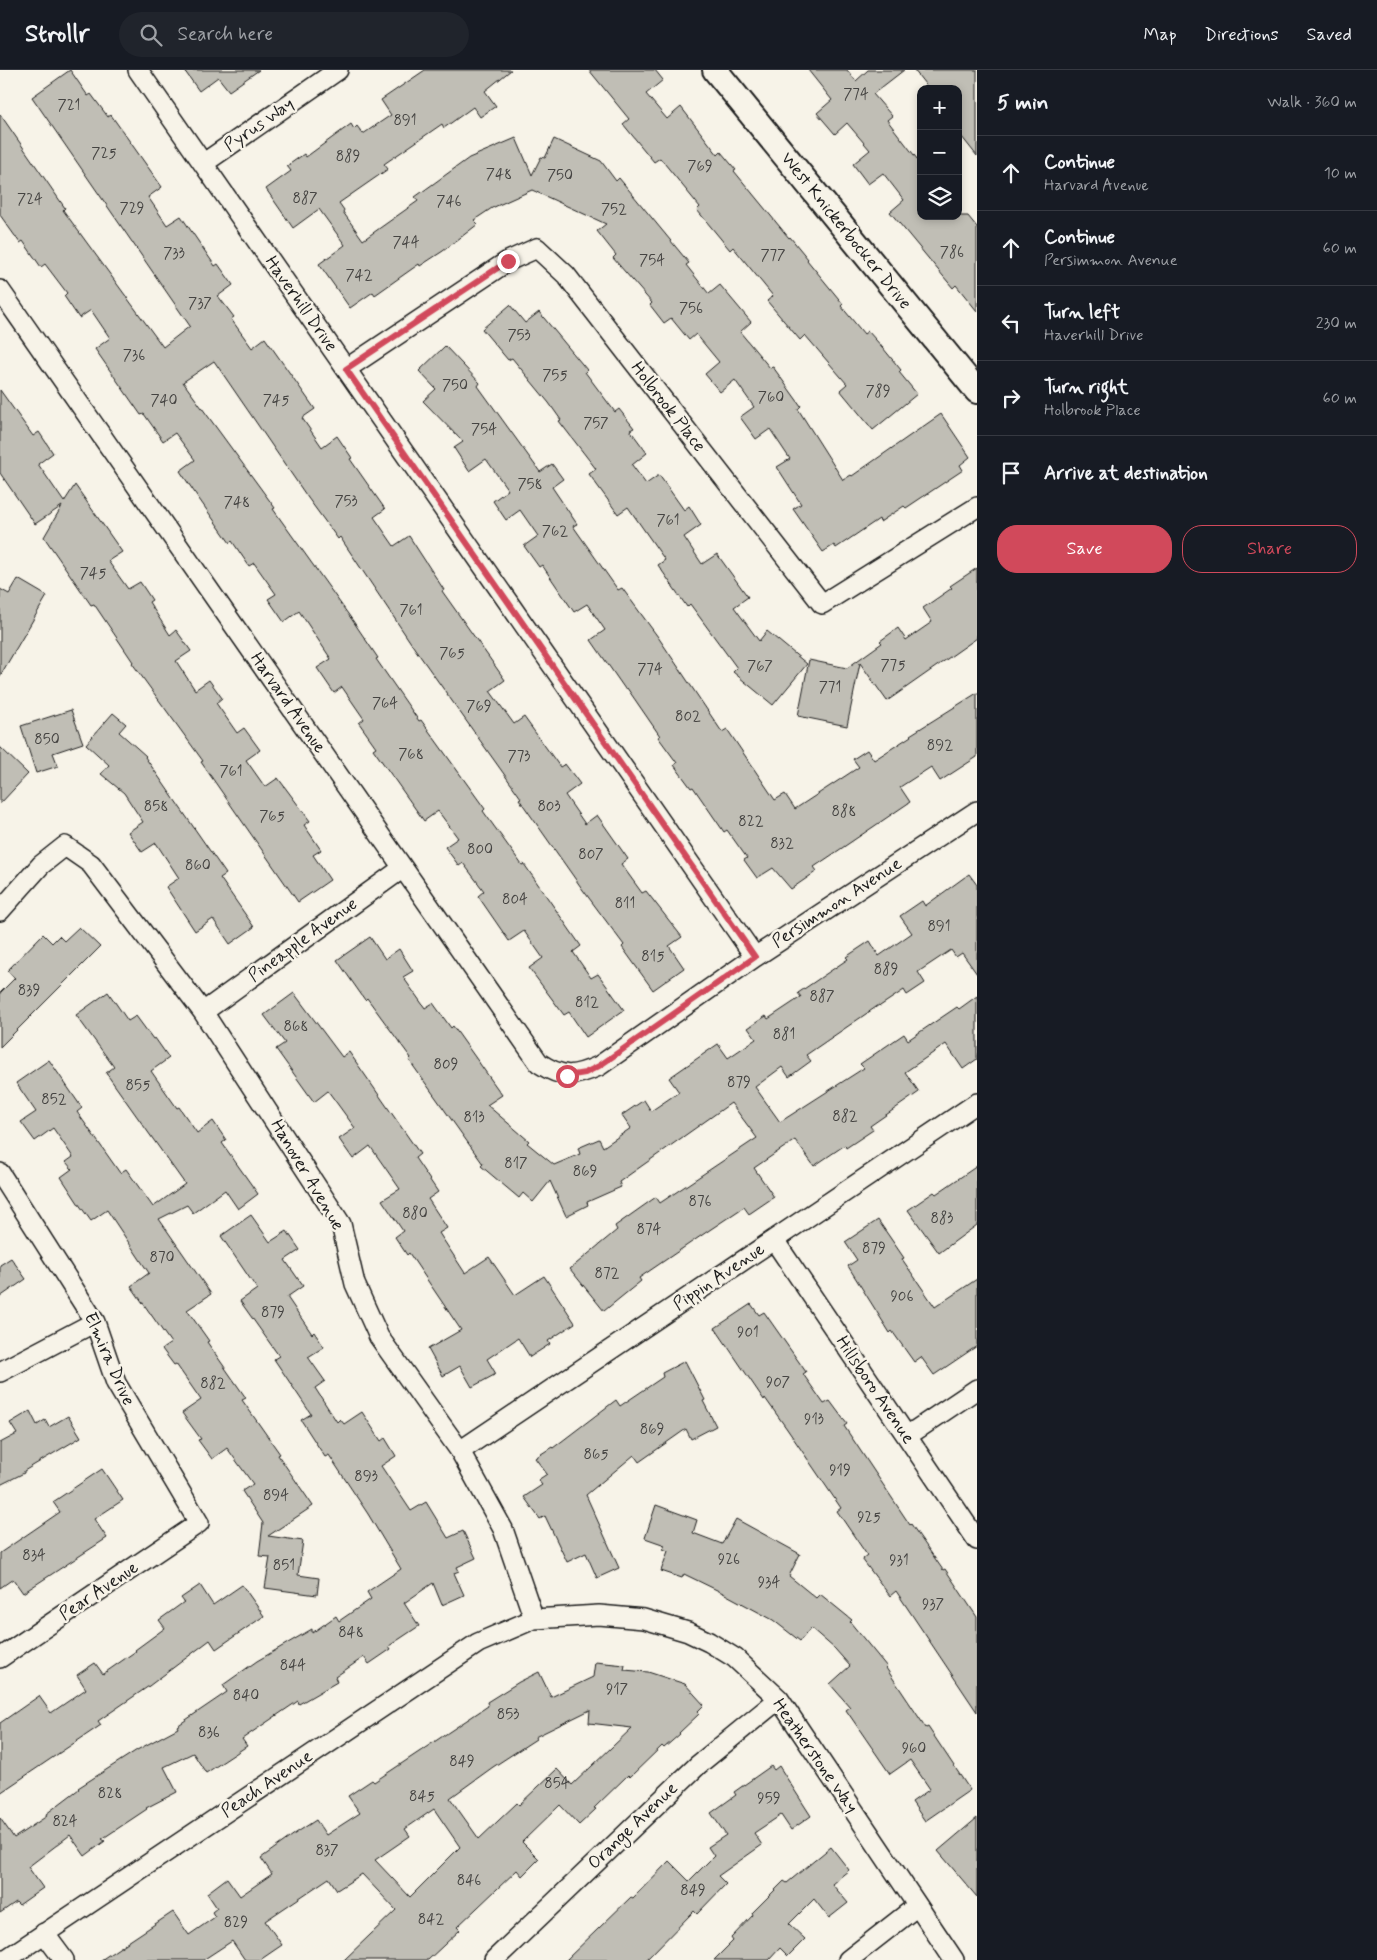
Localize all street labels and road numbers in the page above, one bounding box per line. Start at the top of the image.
street label: Pyrus Way [219,92,299,158]
street label: West Knickerbocker Drive [775,147,917,315]
street label: Haverhill Drive [259,251,343,357]
street label: Holbrook Place [625,357,711,457]
street label: Harvard Avenue [244,648,332,758]
street label: Persimmon Avenue [767,852,907,954]
street label: Pineapple Avenue [243,892,363,988]
street label: Hanover Avenue [264,1115,350,1235]
street label: Pippin Avenue [668,1237,770,1317]
street label: Elmira Drive [78,1309,140,1409]
street label: Hillsboro Avenue [830,1331,920,1449]
street label: Pear Avenue [55,1556,143,1626]
street label: Heatherstone Way [766,1694,864,1818]
street label: Peach Avenue [216,1744,318,1824]
street label: Orange Avenue [583,1777,684,1876]

